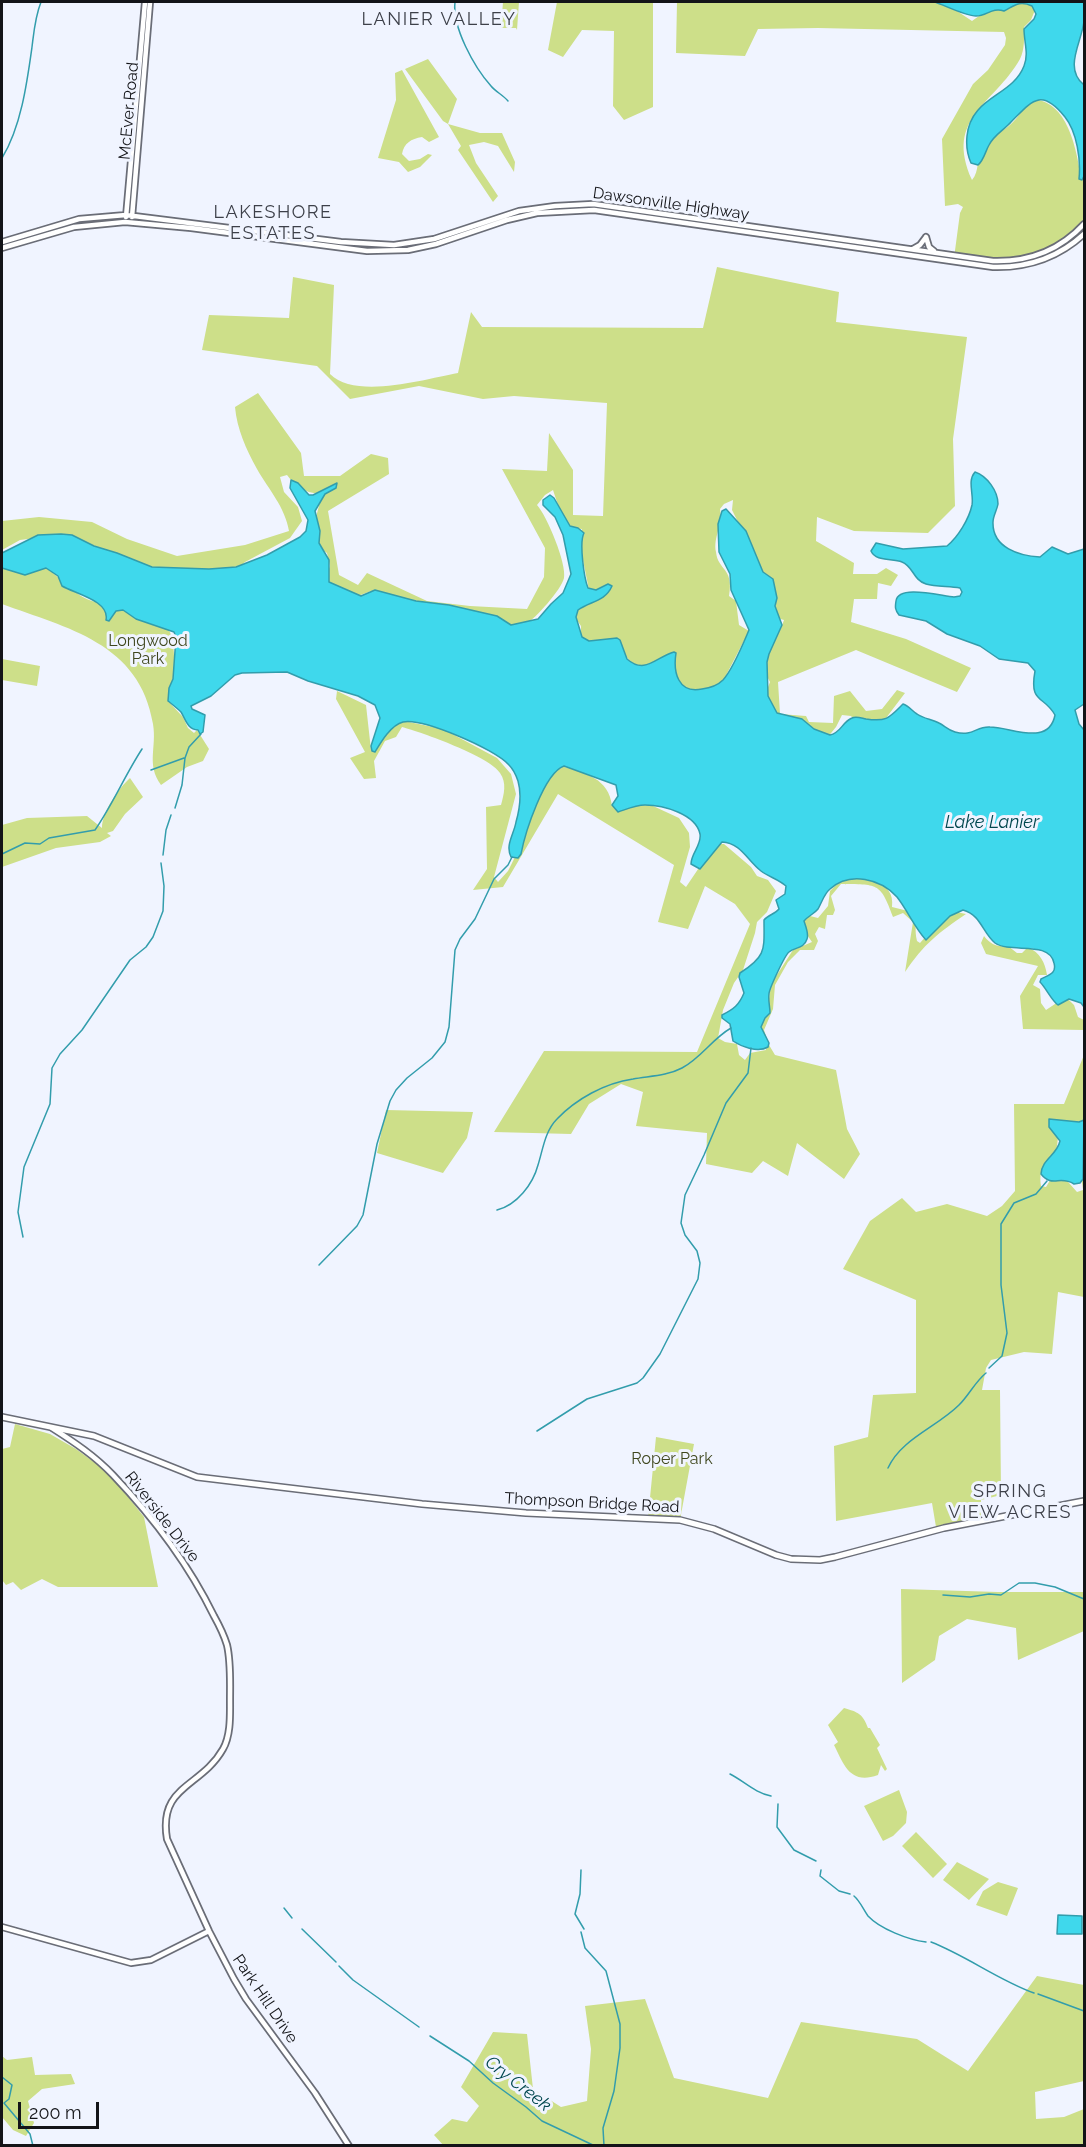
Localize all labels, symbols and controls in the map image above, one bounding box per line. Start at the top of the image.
district label: LANIER VALLEY [362,9,516,31]
street label: McEver Road [115,61,143,161]
street label: Dawsonville Highway [592,184,750,224]
district label: LAKESHORE ESTATES [213,202,333,244]
park label: Longwood Park [108,631,188,669]
water label: Lake Lanier [945,812,1039,834]
park label: Roper Park [631,1449,713,1469]
street label: Riverside Drive [121,1468,203,1566]
district label: SPRING VIEW ACRES [948,1481,1072,1524]
street label: Thompson Bridge Road [504,1489,680,1517]
street label: Park Hill Drive [228,1951,302,2047]
water label: Cry Creek [481,2052,555,2116]
scale bar [21,2090,102,2128]
text: 200 m [29,2102,82,2123]

